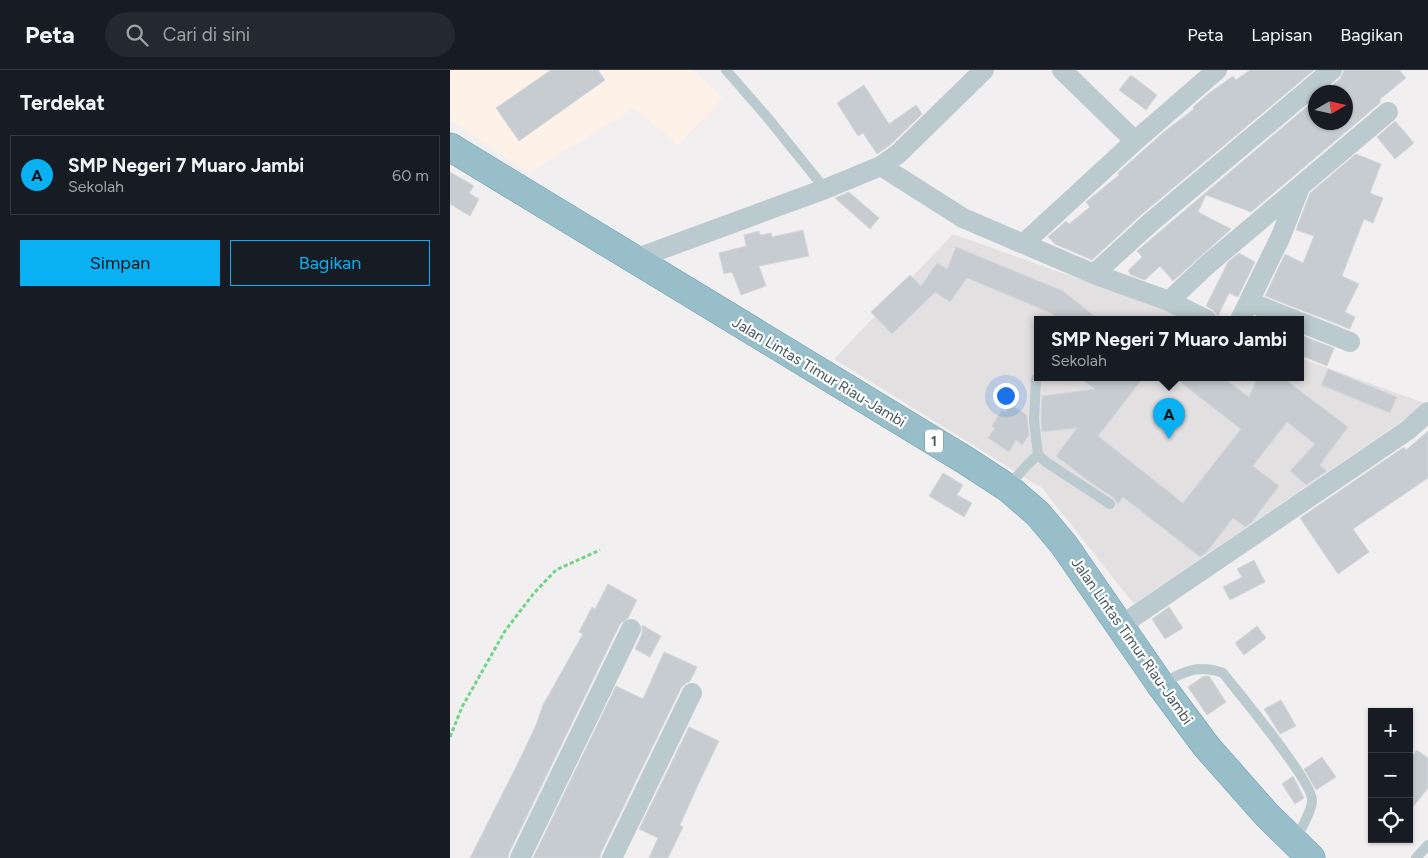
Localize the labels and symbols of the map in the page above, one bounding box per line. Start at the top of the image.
north arrow [1308,85,1353,130]
street label: Jalan Lintas Timur Riau-Jambi [729,313,909,431]
your location [993,383,1019,409]
pin: A [1153,398,1185,439]
road number: 1 [925,430,943,452]
street label: Jalan Lintas Timur Riau-Jambi [1067,554,1197,728]

